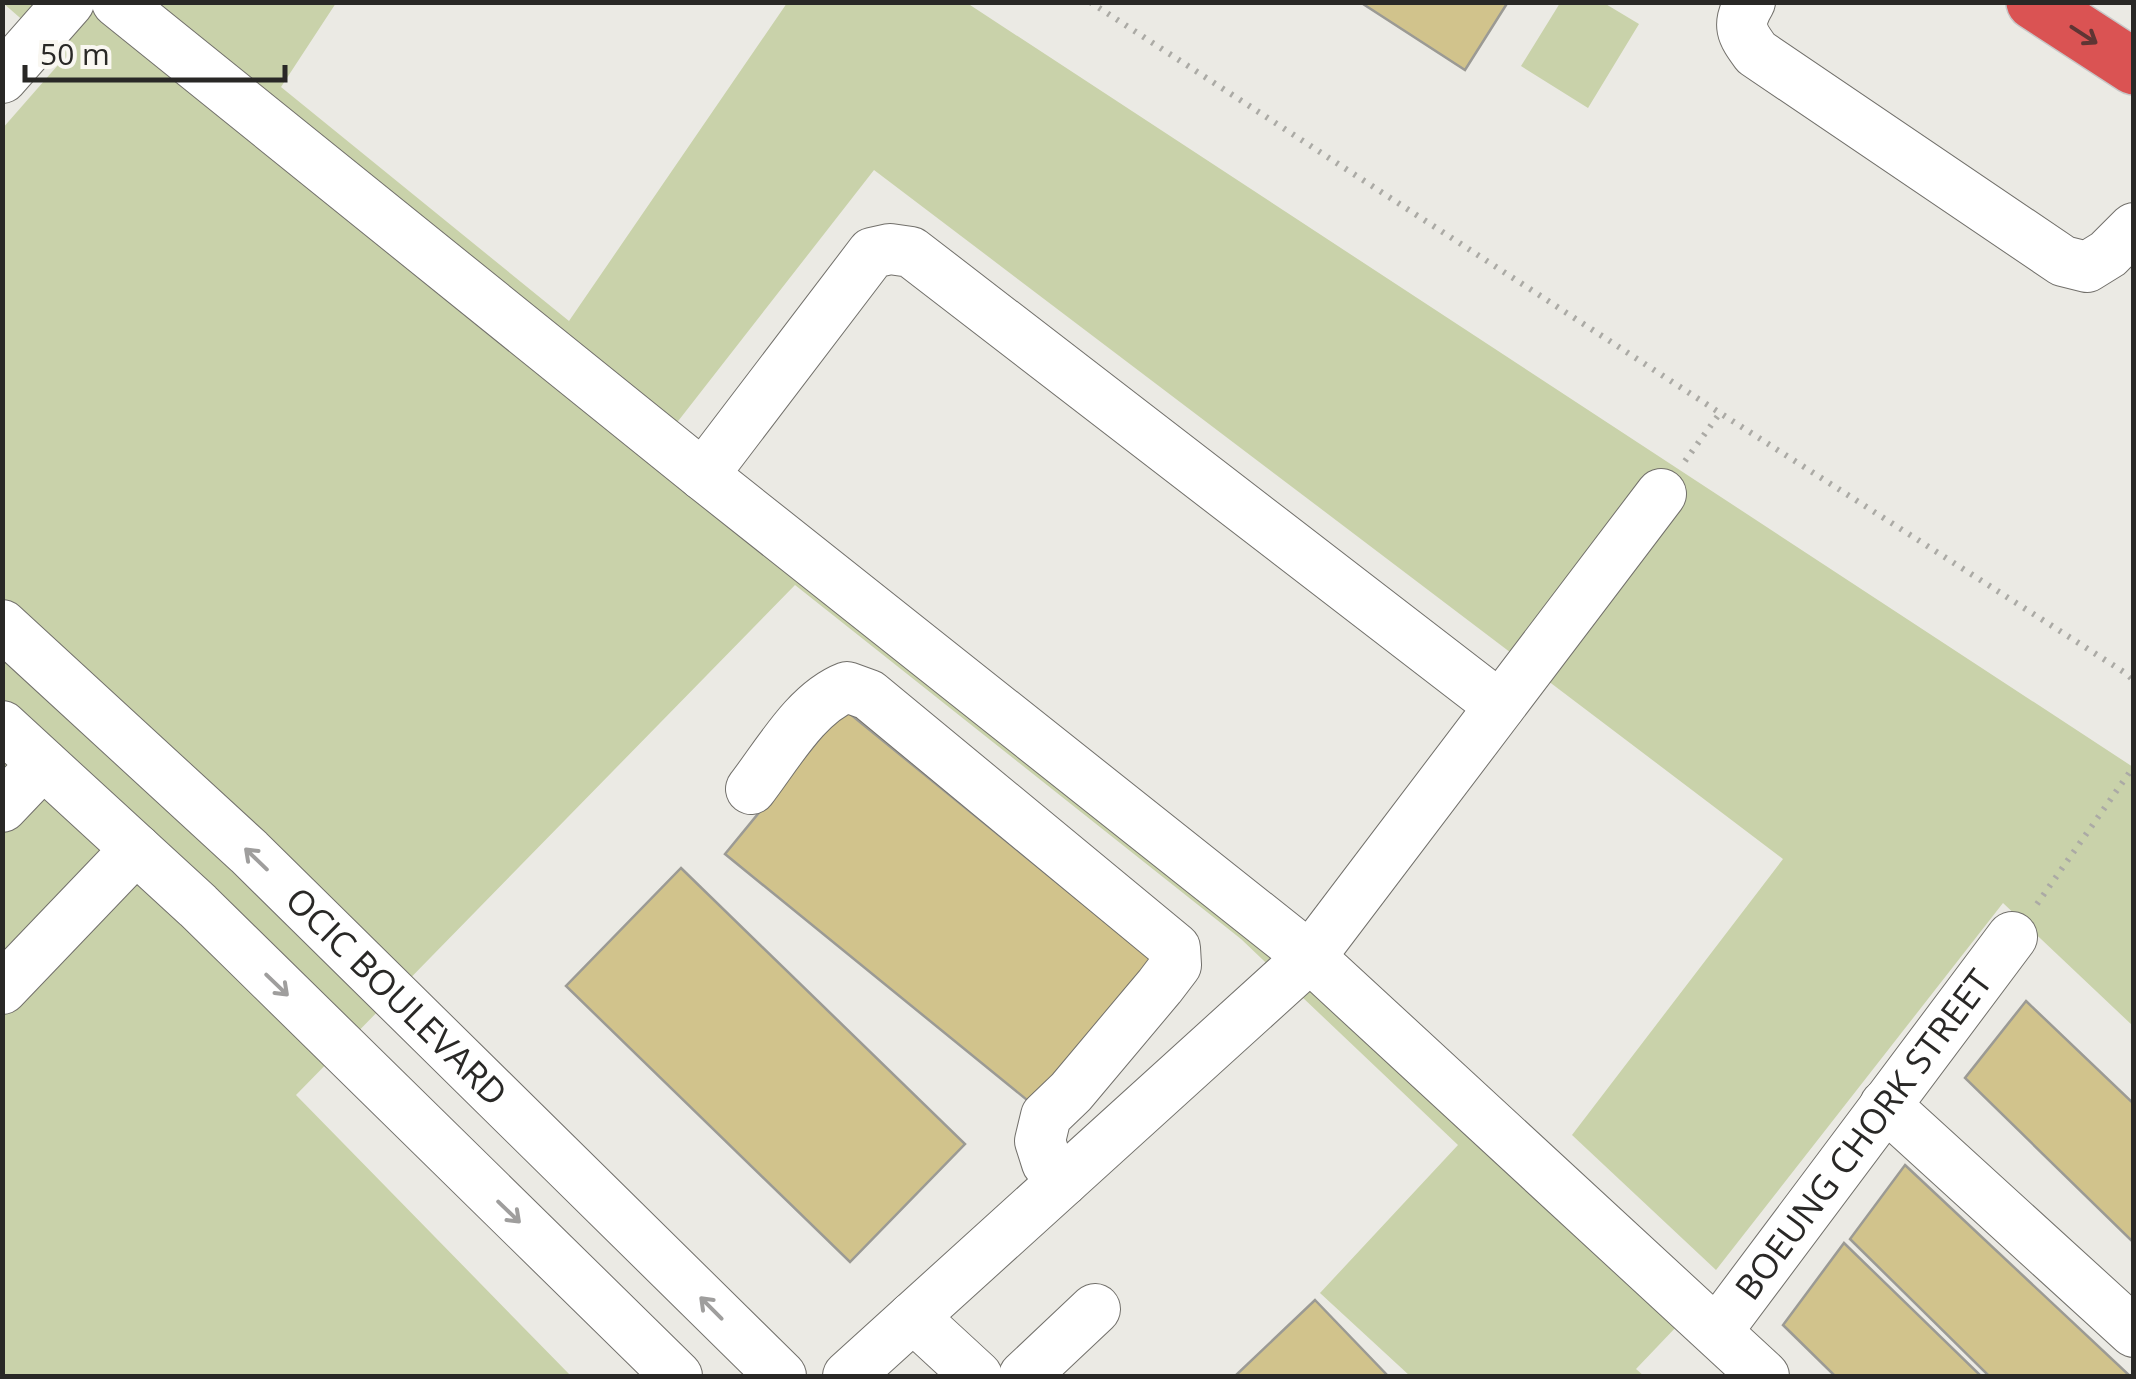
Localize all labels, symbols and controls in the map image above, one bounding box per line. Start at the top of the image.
scale bar [25,20,285,82]
one-way arrow [2069,24,2097,45]
text: 50 m [40,33,110,74]
one-way arrow [244,847,268,871]
street label: OCIC BOULEVARD [276,876,518,1116]
street label: BOEUNG CHORK STREET [1724,959,2002,1309]
one-way arrow [265,972,289,996]
one-way arrow [497,1200,521,1224]
one-way arrow [700,1296,724,1320]

